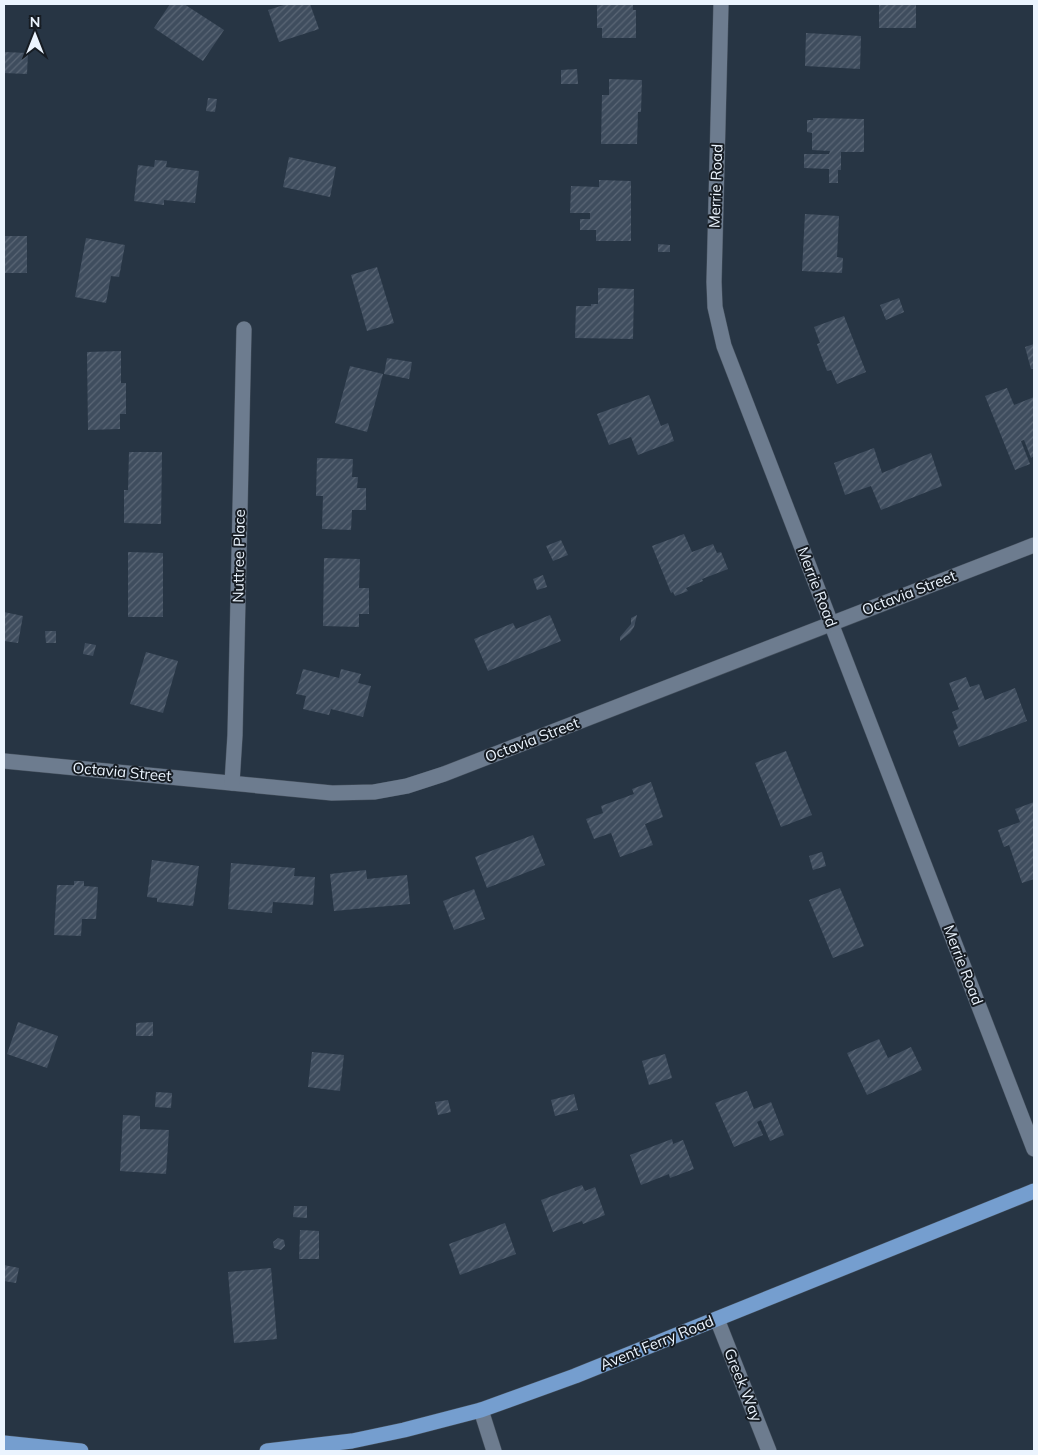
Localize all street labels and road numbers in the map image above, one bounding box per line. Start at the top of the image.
street label: Merrie Road [705,144,726,228]
street label: Nuttree Place [228,509,249,603]
street label: Merrie Road [793,544,841,630]
street label: Octavia Street [859,566,958,619]
street label: Octavia Street [482,713,581,766]
street label: Octavia Street [72,758,172,785]
street label: Merrie Road [939,922,987,1008]
street label: Avent Ferry Road [597,1311,716,1374]
street label: Greek Way [720,1346,767,1424]

